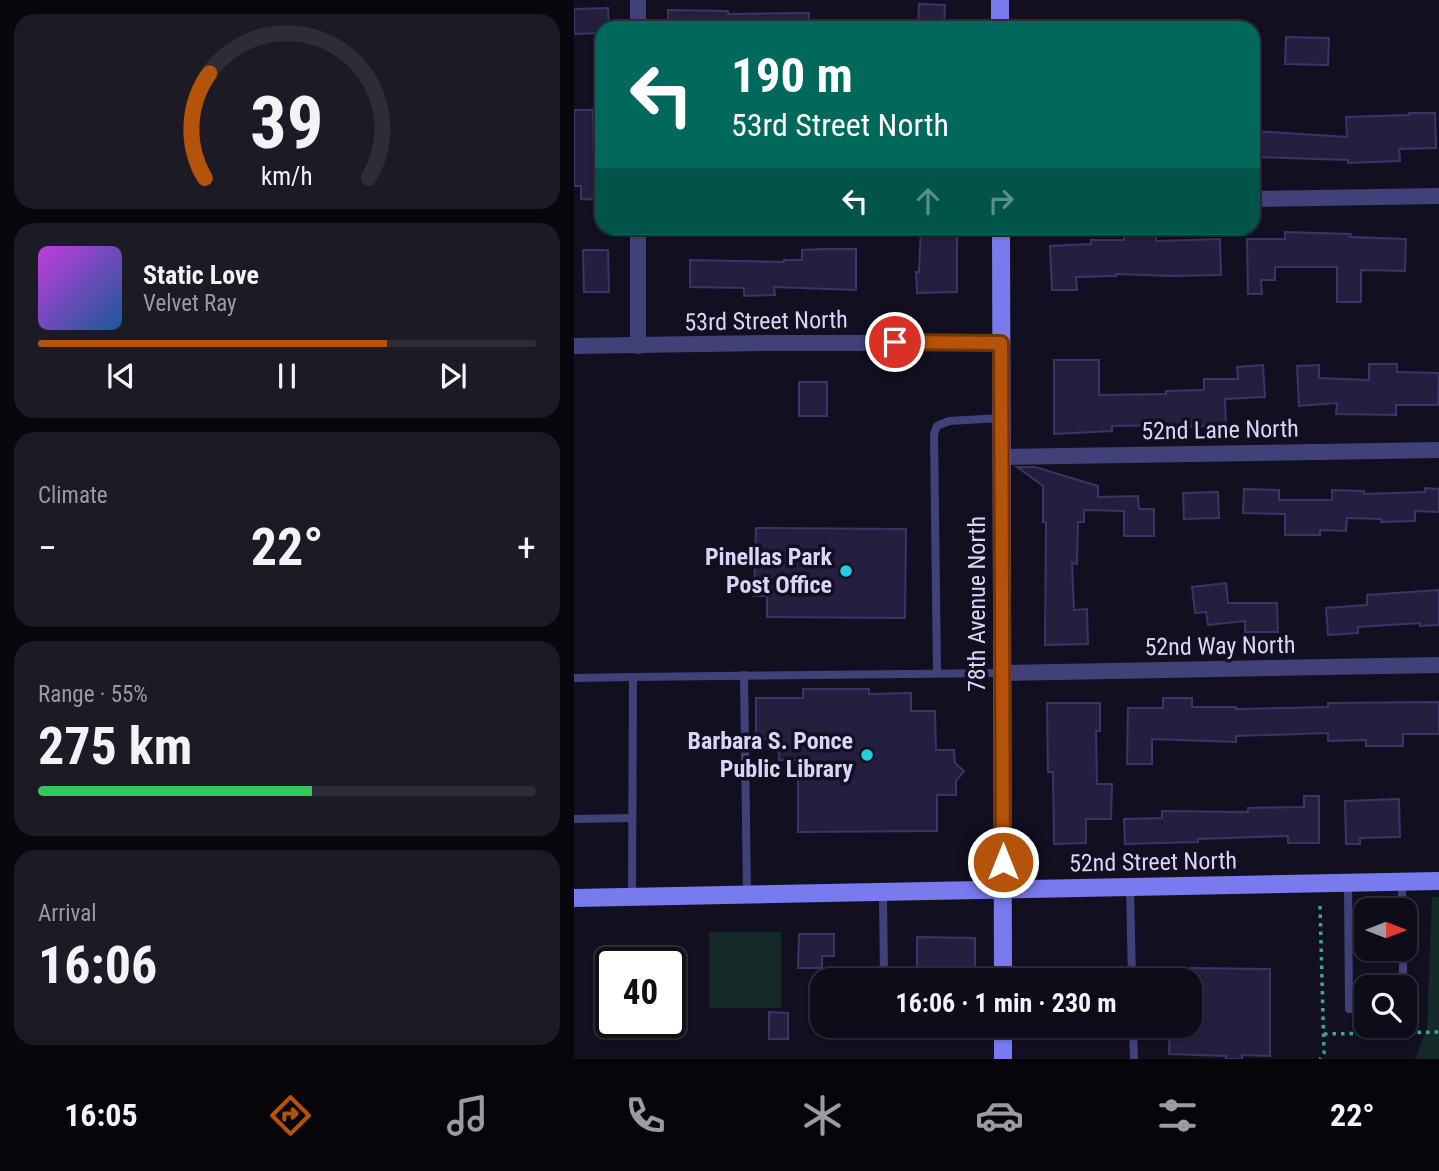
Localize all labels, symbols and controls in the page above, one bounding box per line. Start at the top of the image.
text: 190 m [731,47,853,104]
icon: left [616,49,707,140]
text: 39 [250,80,324,166]
text: 53rd Street North [731,106,949,144]
text: km/h [261,161,313,190]
icon: left [836,182,874,220]
icon: ahead [909,182,947,220]
icon: right [982,182,1020,220]
text: Static Love [143,260,259,290]
text: Velvet Ray [143,290,237,317]
street label: 53rd Street North [684,306,848,336]
pin [865,312,925,372]
icon: arrive [876,323,914,361]
icon: previous [102,357,140,395]
icon: pause [268,357,306,395]
icon: next [434,357,472,395]
street label: 52nd Lane North [1141,415,1299,445]
text: Climate [38,482,108,509]
street label: 78th Avenue North [963,516,991,692]
text: 22° [251,517,323,578]
text: − [38,526,57,570]
text: + [517,526,536,570]
place label: Pinellas Park Post Office [705,543,833,599]
marker: Pinellas Park Post Office [838,563,854,579]
street label: 52nd Way North [1144,631,1296,661]
text: Range · 55% [38,681,148,708]
text: 275 km [38,716,192,777]
place label: Barbara S. Ponce Public Library [687,727,853,783]
marker: Barbara S. Ponce Public Library [859,747,875,763]
position arrow [966,825,1040,899]
street label: 52nd Street North [1069,847,1237,877]
north arrow [1354,898,1418,961]
map controls [1354,898,1417,1038]
text: Arrival [38,900,97,927]
text: 16:06 [38,935,157,996]
speed limit sign: 40 [595,947,686,1038]
button: search [1354,975,1417,1038]
text: 16:06 · 1 min · 230 m [896,988,1116,1018]
icon: directions [266,1091,315,1140]
icon: music [443,1091,492,1140]
icon: phone [621,1091,670,1140]
icon: climate [798,1091,847,1140]
icon: car [975,1091,1024,1140]
icon: filters [1153,1091,1202,1140]
text: 16:05 [64,1096,138,1134]
text: 22° [1330,1096,1375,1134]

